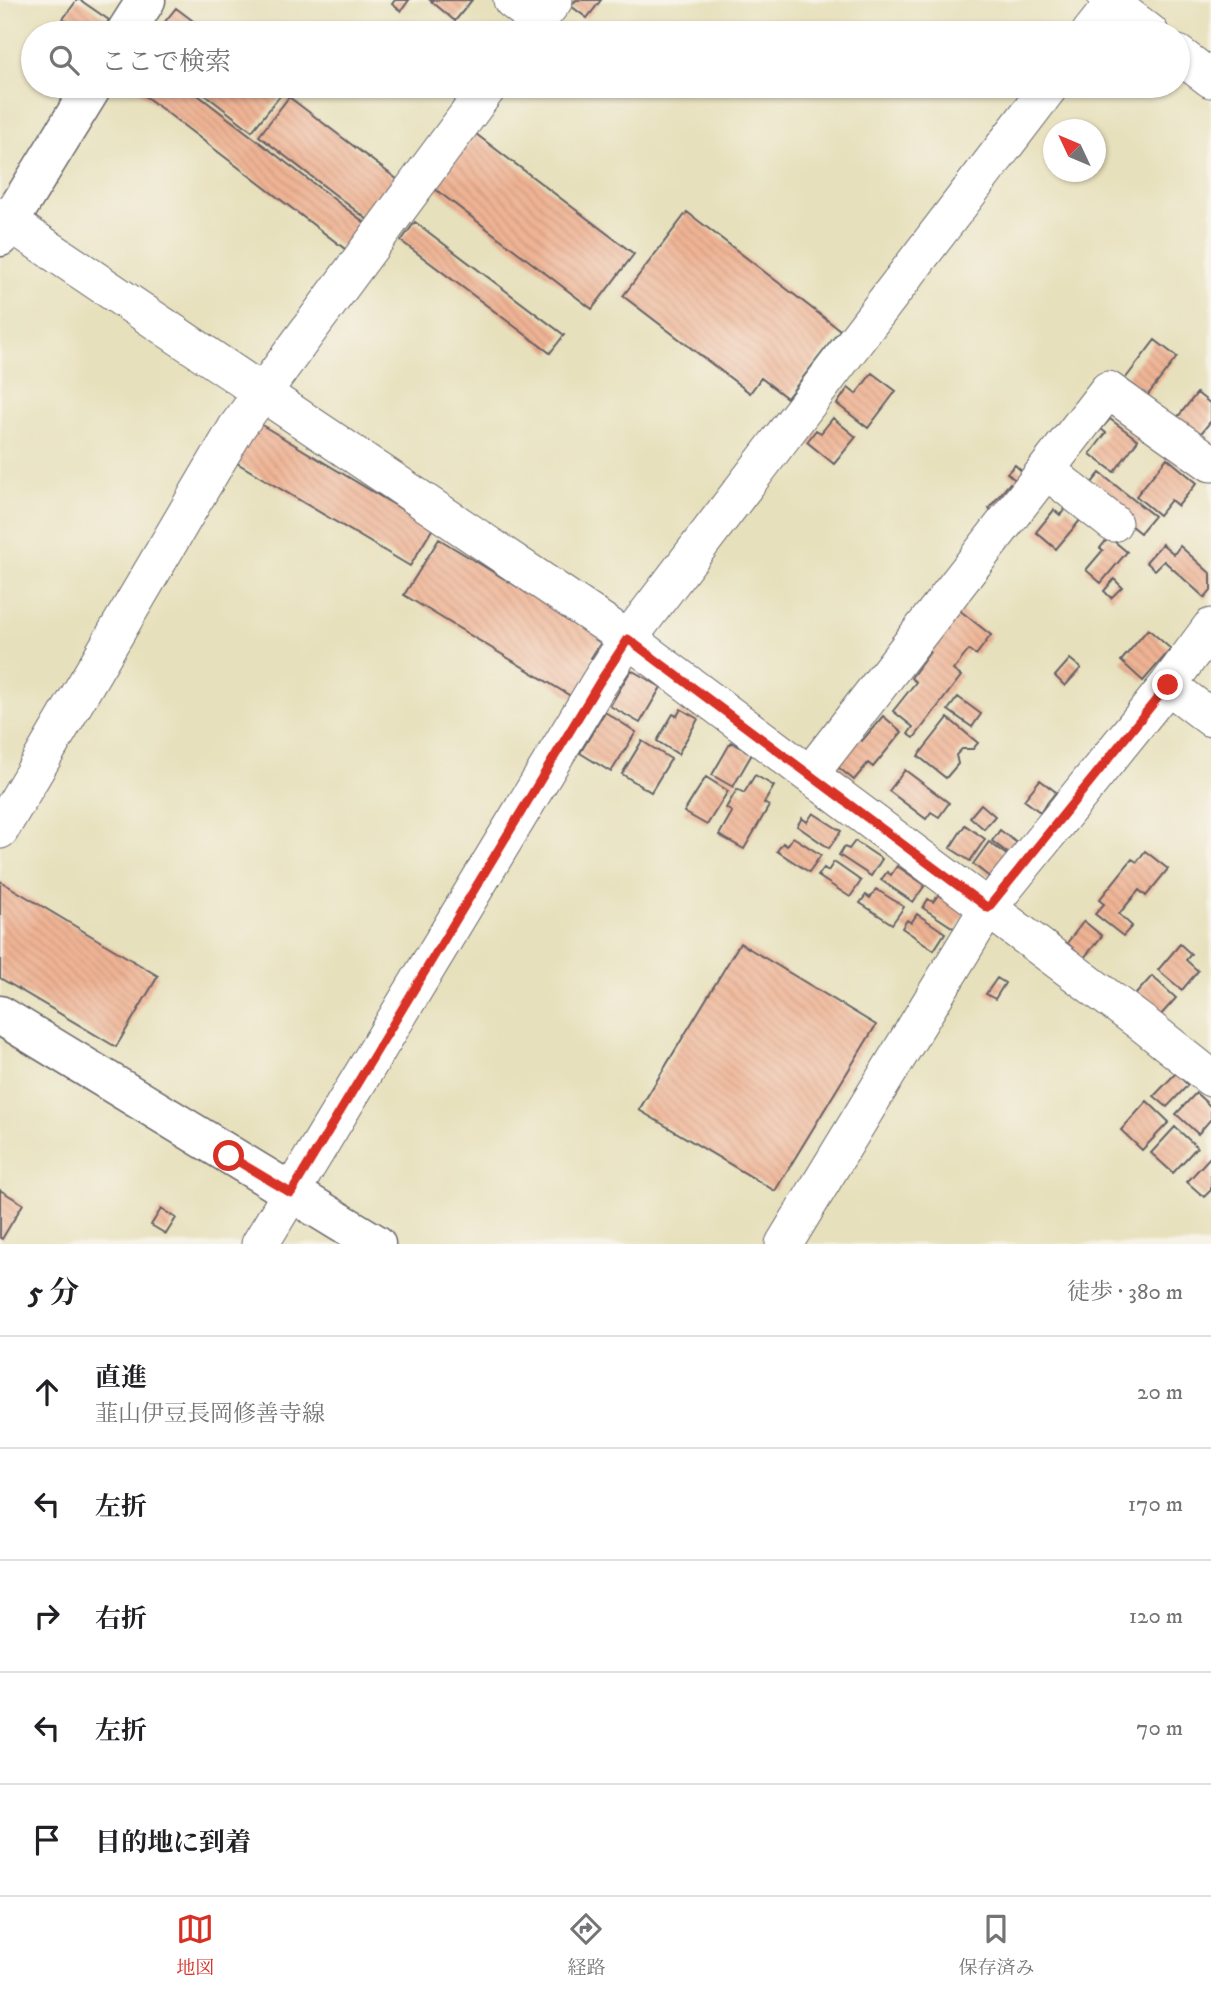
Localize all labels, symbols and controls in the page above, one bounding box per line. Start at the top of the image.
search box [21,21,1190,98]
icon: search [45,41,83,79]
text: ここで検索 [101,46,231,79]
north arrow [1043,119,1106,182]
route end [1152,669,1183,700]
route start [213,1140,244,1171]
text: 5 分 [28,1275,79,1312]
text: 徒歩 · 380 m [1067,1278,1183,1307]
text: 直進 [95,1362,147,1395]
icon: ahead [28,1373,66,1411]
text: 20 m [1137,1378,1183,1407]
text: 韮山伊豆長岡修善寺線 [95,1400,325,1429]
icon: left [28,1485,66,1523]
text: 170 m [1128,1490,1183,1519]
text: 左折 [95,1491,147,1524]
icon: right [28,1597,66,1635]
text: 120 m [1129,1602,1183,1631]
text: 右折 [95,1603,147,1636]
icon: left [28,1709,66,1747]
text: 70 m [1136,1714,1183,1743]
text: 左折 [95,1715,147,1748]
icon: arrive [28,1821,66,1859]
text: 目的地に到着 [95,1827,251,1860]
tab: 地図 [176,1910,215,1980]
tab: 経路 [567,1910,606,1980]
tab: 保存済み [958,1910,1035,1980]

